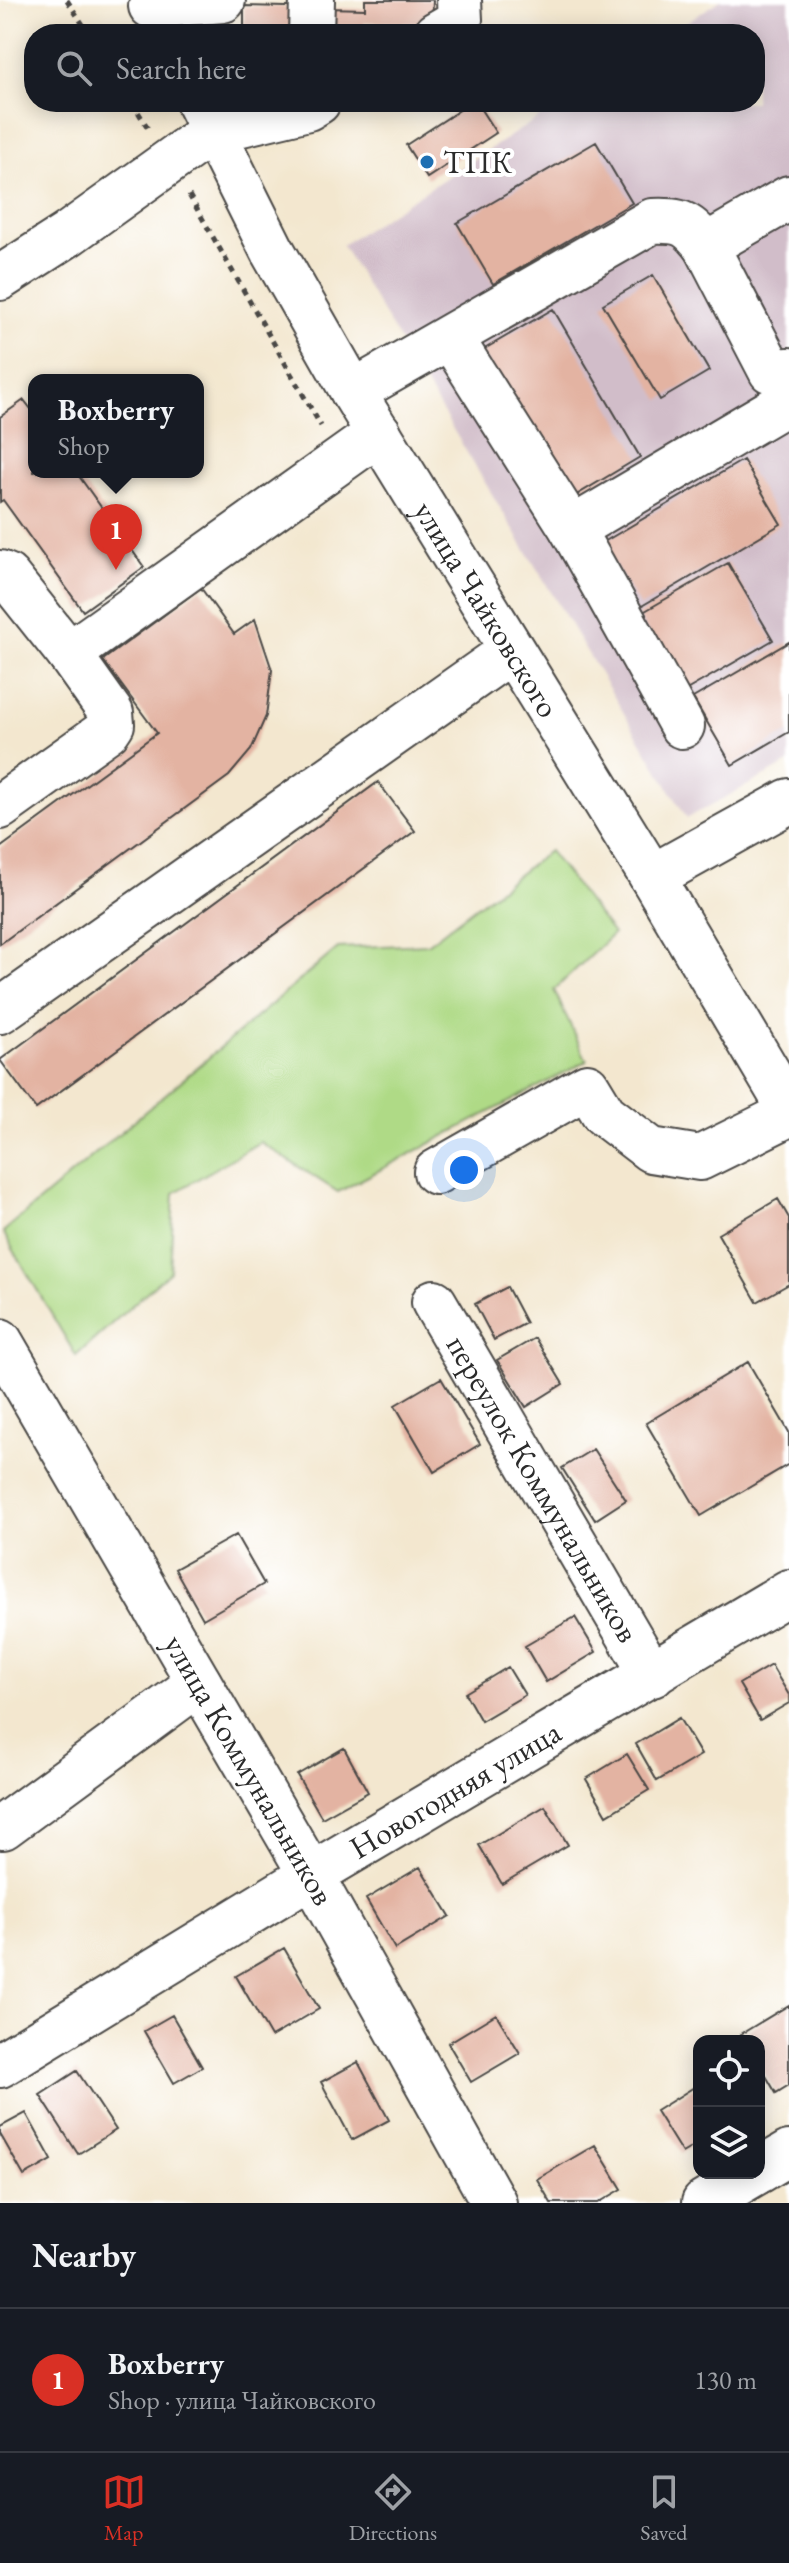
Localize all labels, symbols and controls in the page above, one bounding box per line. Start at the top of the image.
search box [24,24,765,112]
icon: search [52,46,96,90]
text: Search here [116,49,246,88]
place label: ТПК [443,141,513,183]
marker: ТПК [418,153,436,171]
popup [28,374,204,478]
text: Boxberry [58,390,174,429]
text: Shop [58,429,110,463]
street label: улица Чайковского [404,493,569,725]
pin: 1 [90,504,142,570]
your location [444,1150,484,1190]
street label: переулок Коммунальников [437,1327,649,1650]
street label: улица Коммунальников [154,1627,345,1912]
street label: Новогодняя улица [342,1711,569,1868]
map controls [693,2035,765,2179]
button: locate [693,2035,765,2107]
button: layers [693,2107,765,2179]
text: Nearby [32,2233,136,2277]
text: Boxberry [108,2344,224,2383]
text: 1 [51,2363,65,2397]
text: 130 m [694,2363,757,2397]
text: Shop · улица Чайковского [108,2383,376,2417]
tab: Map [102,2470,146,2547]
tab: Directions [349,2470,437,2547]
tab: Saved [640,2470,687,2547]

